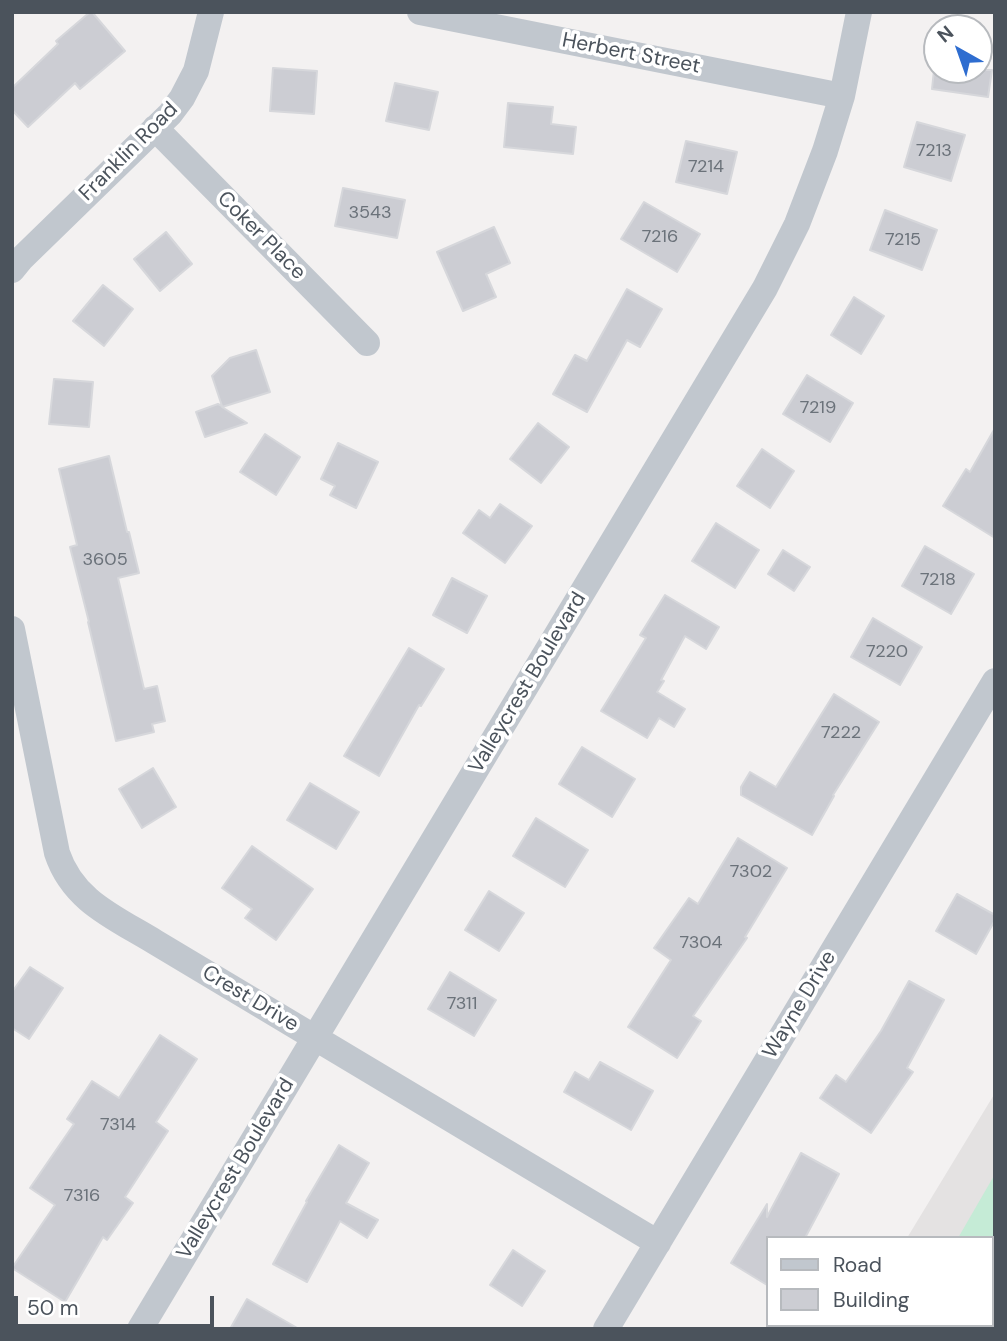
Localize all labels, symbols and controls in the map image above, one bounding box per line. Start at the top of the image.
north arrow [923,14,993,84]
text: N [932,20,959,48]
street label: Herbert Street [560,28,702,80]
street label: Franklin Road [74,97,184,207]
house number: 7213 [916,140,952,162]
house number: 7214 [688,156,724,178]
street label: Coker Place [211,186,311,286]
house number: 3543 [348,202,392,224]
house number: 7216 [642,226,678,248]
house number: 7215 [885,229,921,251]
house number: 7219 [800,397,836,419]
house number: 3605 [82,549,128,571]
house number: 7218 [920,569,956,591]
street label: Valleycrest Boulevard [464,588,592,778]
house number: 7220 [866,641,908,663]
house number: 7222 [821,722,861,744]
house number: 7302 [730,861,772,883]
house number: 7304 [679,932,723,954]
street label: Wayne Drive [758,946,842,1064]
street label: Crest Drive [197,960,303,1038]
house number: 7311 [447,993,477,1015]
street label: Valleycrest Boulevard [172,1074,300,1264]
house number: 7314 [100,1114,136,1136]
house number: 7316 [64,1185,100,1207]
legend [766,1236,993,1327]
text: Road [833,1251,882,1279]
scale bar [18,1282,217,1326]
text: Building [833,1286,909,1314]
text: 50 m [27,1294,78,1322]

